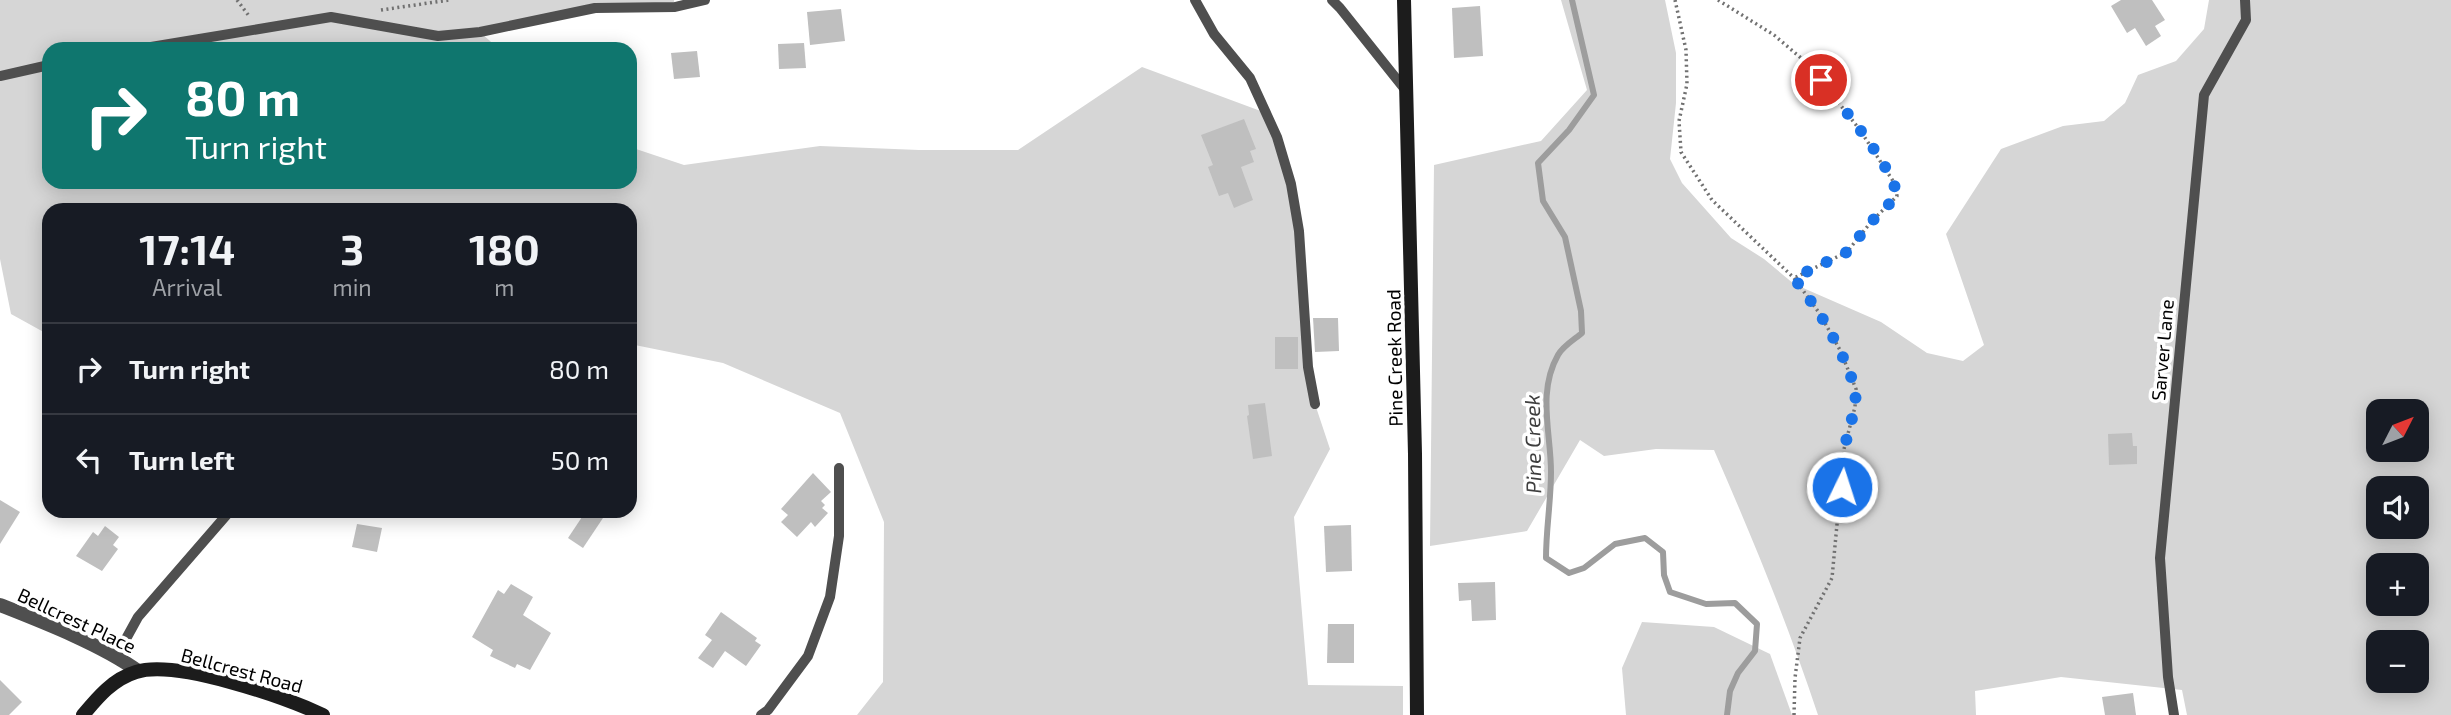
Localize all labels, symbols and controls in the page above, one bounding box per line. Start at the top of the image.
pin [1791,50,1851,110]
icon: arrive [1802,61,1840,99]
text: 80 m [185,67,300,126]
icon: right [70,70,161,161]
text: Turn right [185,127,327,165]
text: 17:14 [139,223,235,273]
text: 3 [340,223,364,273]
text: 180 [469,223,540,273]
text: Arrival [152,273,222,301]
text: min [332,273,372,301]
text: m [494,273,514,301]
street label: Pine Creek Road [1381,289,1407,427]
street label: Sarver Lane [2146,298,2178,402]
icon: right [70,350,108,388]
text: Turn right [129,353,250,384]
text: 80 m [549,353,609,384]
water label: Pine Creek [1519,394,1545,494]
north arrow [2366,399,2429,462]
map controls [2366,399,2429,693]
icon: left [70,441,108,479]
text: Turn left [129,444,235,475]
text: 50 m [551,444,609,475]
position arrow [1805,450,1879,524]
button: sound [2366,476,2429,539]
button: + [2366,553,2429,616]
street label: Bellcrest Place [14,583,140,657]
button: − [2366,630,2429,693]
street label: Bellcrest Road [179,643,305,697]

